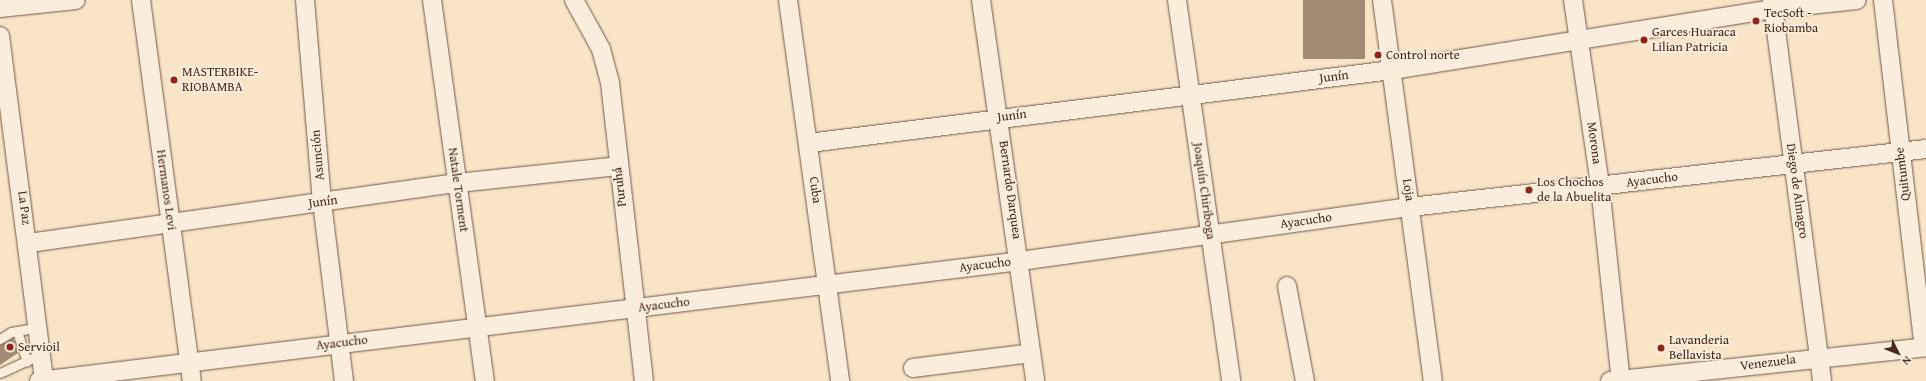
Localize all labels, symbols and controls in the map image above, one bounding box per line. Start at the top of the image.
place label: TecSoft - Riobamba [1764,6,1818,37]
marker: TecSoft - Riobamba [1751,16,1761,26]
place label: Garces Huaraca Lilian Patricia [1652,25,1736,56]
marker: Garces Huaraca Lilian Patricia [1639,35,1649,45]
place label: Control norte [1386,47,1460,63]
marker: Control norte [1373,50,1383,60]
place label: MASTERBIKE- RIOBAMBA [182,65,258,96]
street label: Junín [1318,67,1350,87]
marker: MASTERBIKE- RIOBAMBA [169,75,179,85]
street label: Junín [996,106,1028,126]
street label: Morona [1583,121,1605,165]
street label: Asunción [308,129,328,181]
street label: Bernardo Darquea [995,140,1025,240]
street label: Joaquín Chiriboga [1189,142,1219,240]
street label: Diego de Almagro [1783,142,1811,240]
street label: Quitumbe [1892,146,1914,202]
street label: Natale Torment [444,147,472,233]
street label: Hermanos Levi [153,149,179,231]
street label: Puruhá [610,166,630,208]
street label: Ayacucho [1625,169,1679,191]
place label: Los Chochos de la Abuelita [1537,175,1611,206]
street label: Cuba [805,176,825,204]
street label: Loja [1399,178,1417,202]
marker: Los Chochos de la Abuelita [1524,185,1534,195]
street label: La Paz [14,190,34,226]
street label: Junín [307,192,339,212]
street label: Ayacucho [1279,210,1333,232]
street label: Ayacucho [958,254,1012,276]
street label: Ayacucho [637,294,691,316]
street label: Ayacucho [315,332,369,354]
place label: Lavanderia Bellavista [1669,333,1729,364]
north arrow [1878,333,1918,373]
place label: Servioil [18,339,60,355]
marker: Servioil [5,342,15,352]
marker: Lavanderia Bellavista [1656,343,1666,353]
street label: Venezuela [1739,352,1797,374]
text: N [1899,353,1915,369]

